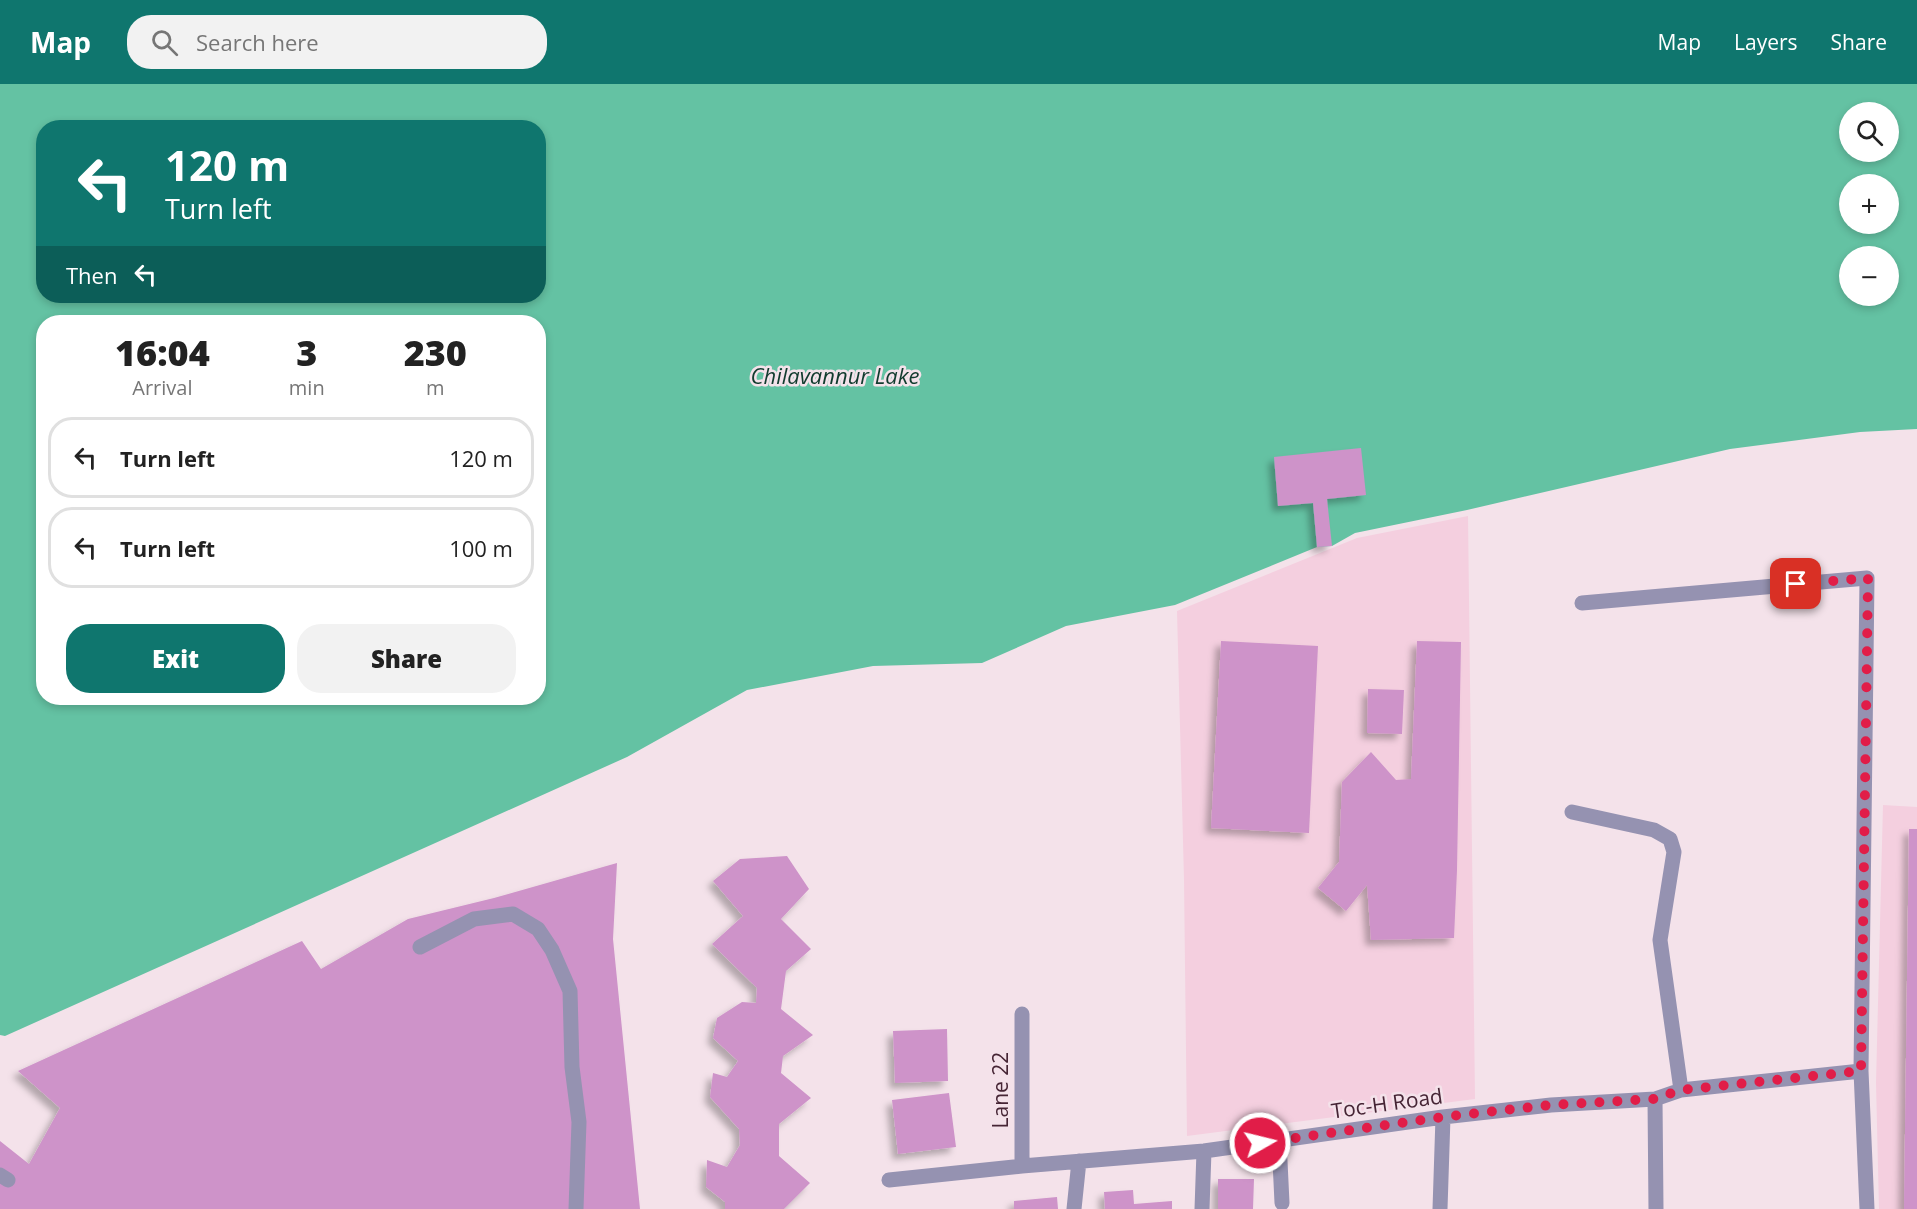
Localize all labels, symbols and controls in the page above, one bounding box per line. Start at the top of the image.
search box [127,15,547,69]
text: Map [30,23,91,61]
icon: search [148,26,181,59]
text: Search here [196,27,319,57]
text: Map [1658,28,1701,56]
text: Layers [1734,28,1798,56]
text: Share [1831,28,1887,56]
map controls [1839,102,1899,306]
button: search [1839,102,1899,162]
text: 120 m [165,136,289,193]
icon: left [66,144,144,222]
button: + [1839,174,1899,234]
text: Turn left [165,190,272,227]
button: − [1839,246,1899,306]
icon: left [129,258,162,291]
text: Then [66,260,117,290]
text: 16:04 [115,328,210,377]
text: 3 [296,328,317,377]
text: 230 [404,328,467,377]
water label: Chilavannur Lake [751,360,919,390]
text: Arrival [132,374,193,401]
text: min [289,374,325,401]
text: m [426,374,445,401]
icon: left [69,441,102,474]
text: Turn left [120,443,215,473]
text: 120 m [449,443,513,473]
icon: left [69,531,102,564]
text: Turn left [120,533,215,563]
text: 100 m [449,533,513,563]
pin [1770,558,1821,609]
icon: arrive [1779,567,1812,600]
button: Exit [66,624,285,693]
button: Share [297,624,516,693]
street label: Lane 22 [986,1052,1014,1128]
street label: Toc-H Road [1329,1081,1444,1125]
position arrow [1228,1111,1292,1175]

